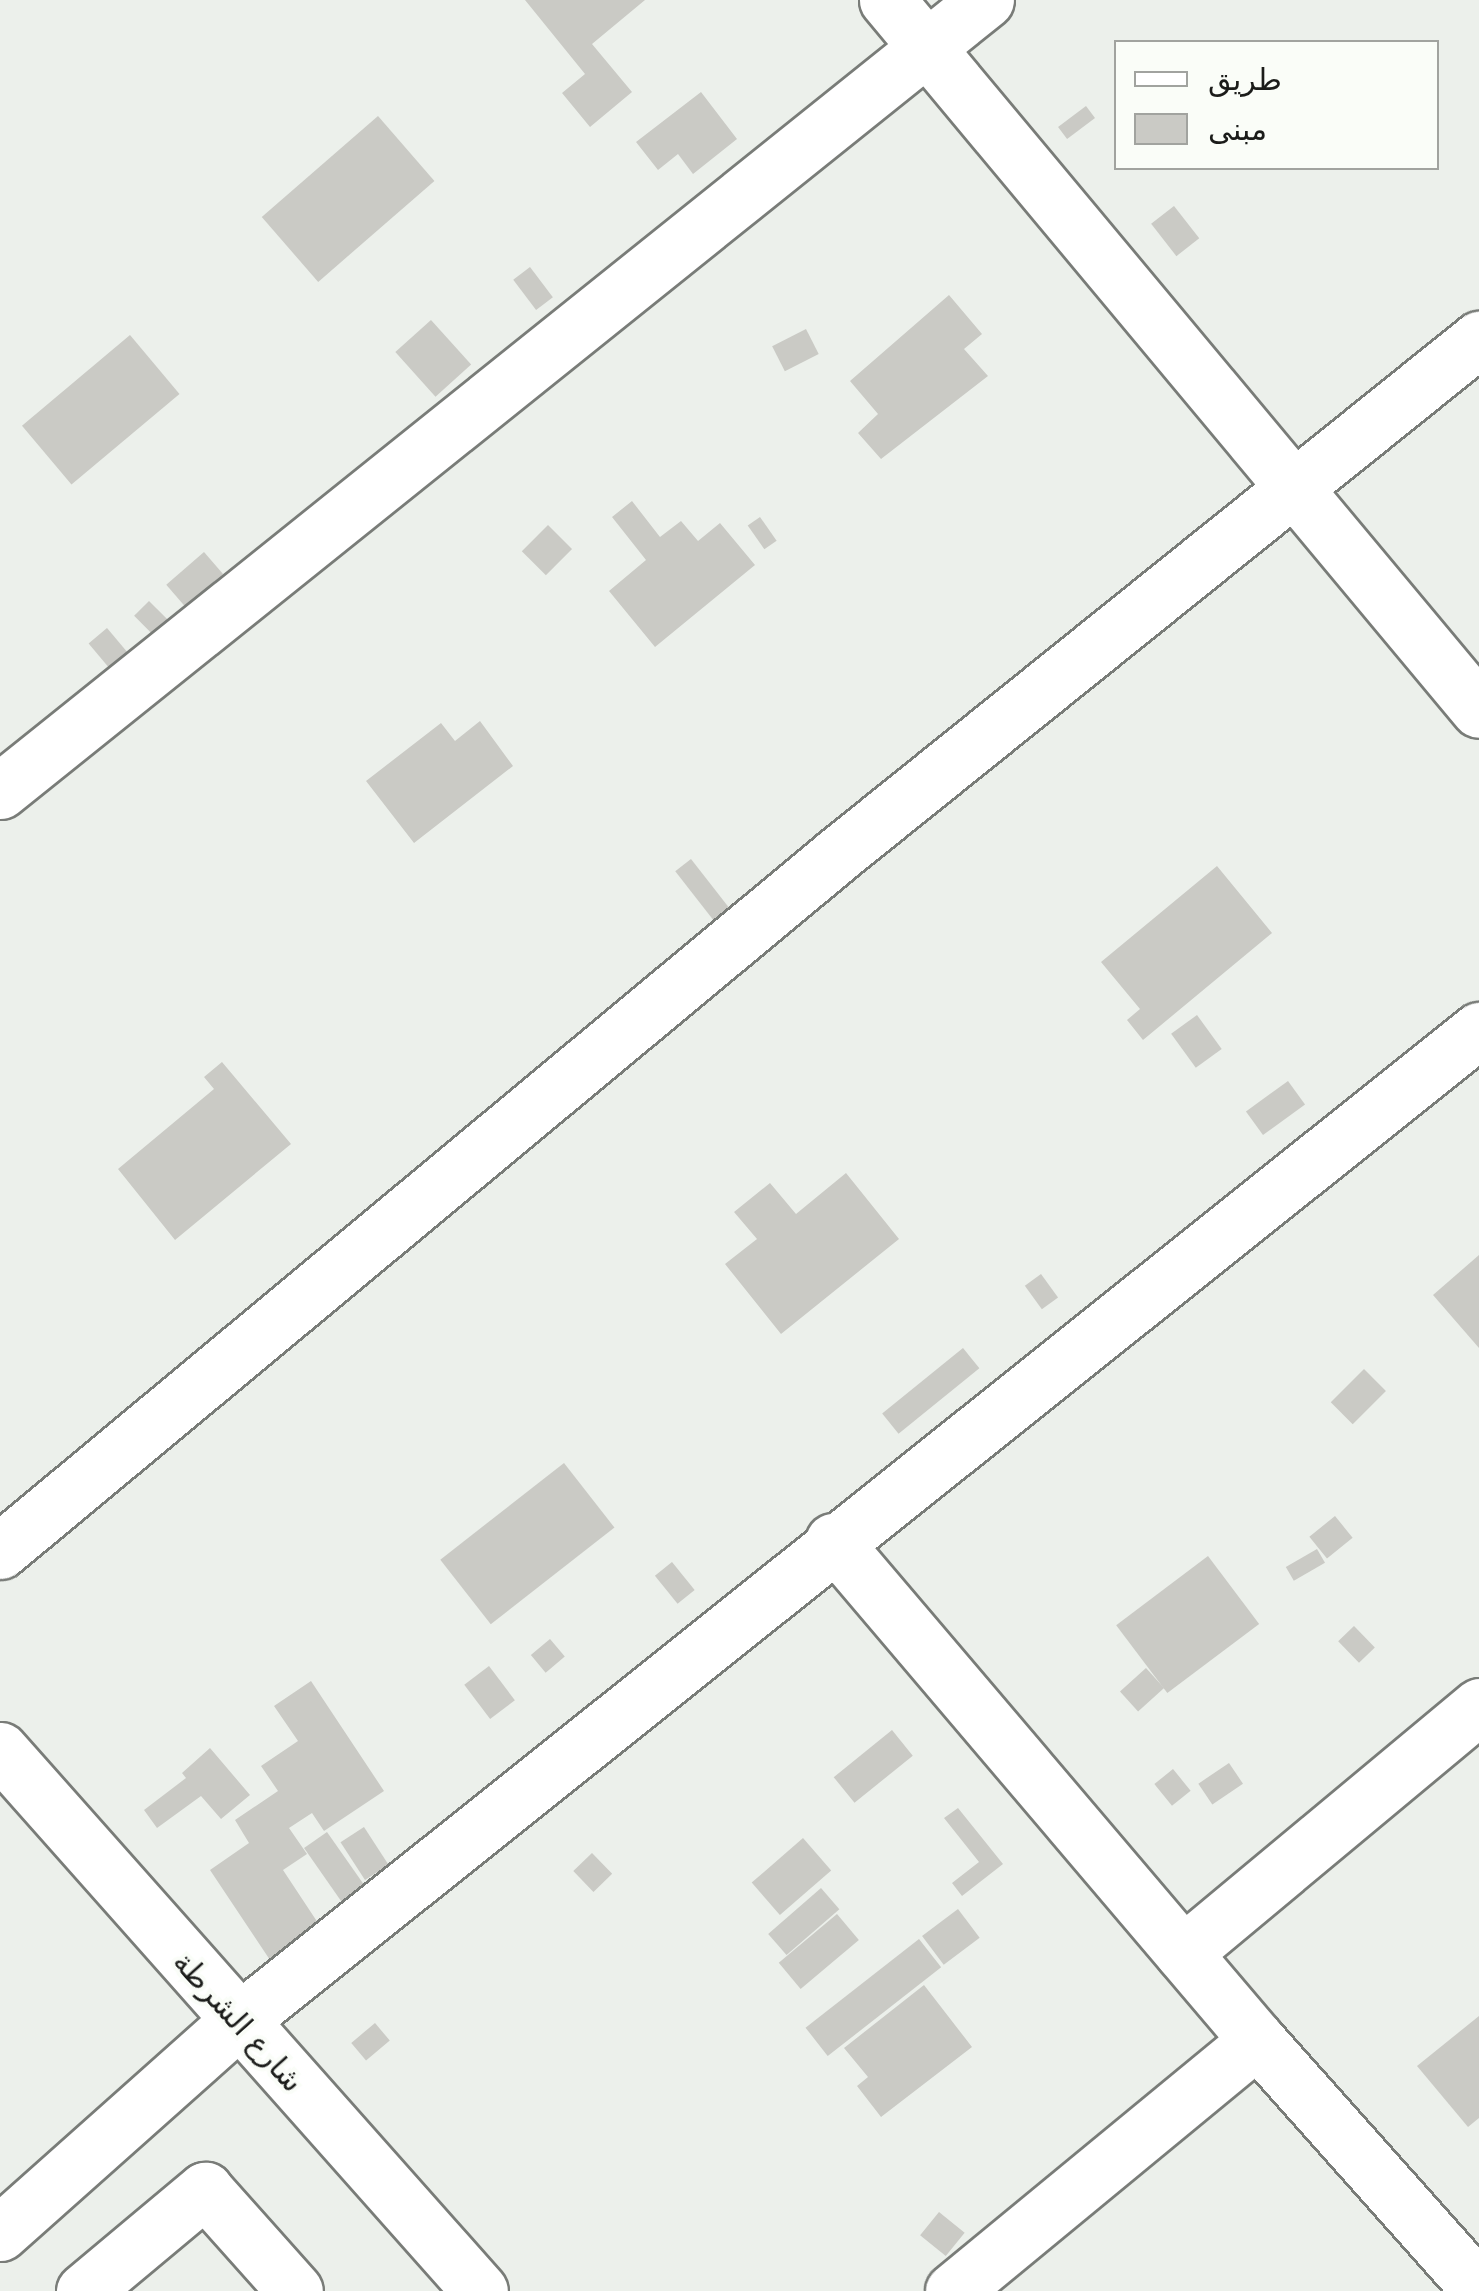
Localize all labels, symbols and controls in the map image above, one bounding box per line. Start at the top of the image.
legend [1114,40,1439,170]
text: طريق [1208,62,1282,97]
text: مبنى [1208,112,1267,147]
street label: شارع الشرطة [165,1944,311,2100]

